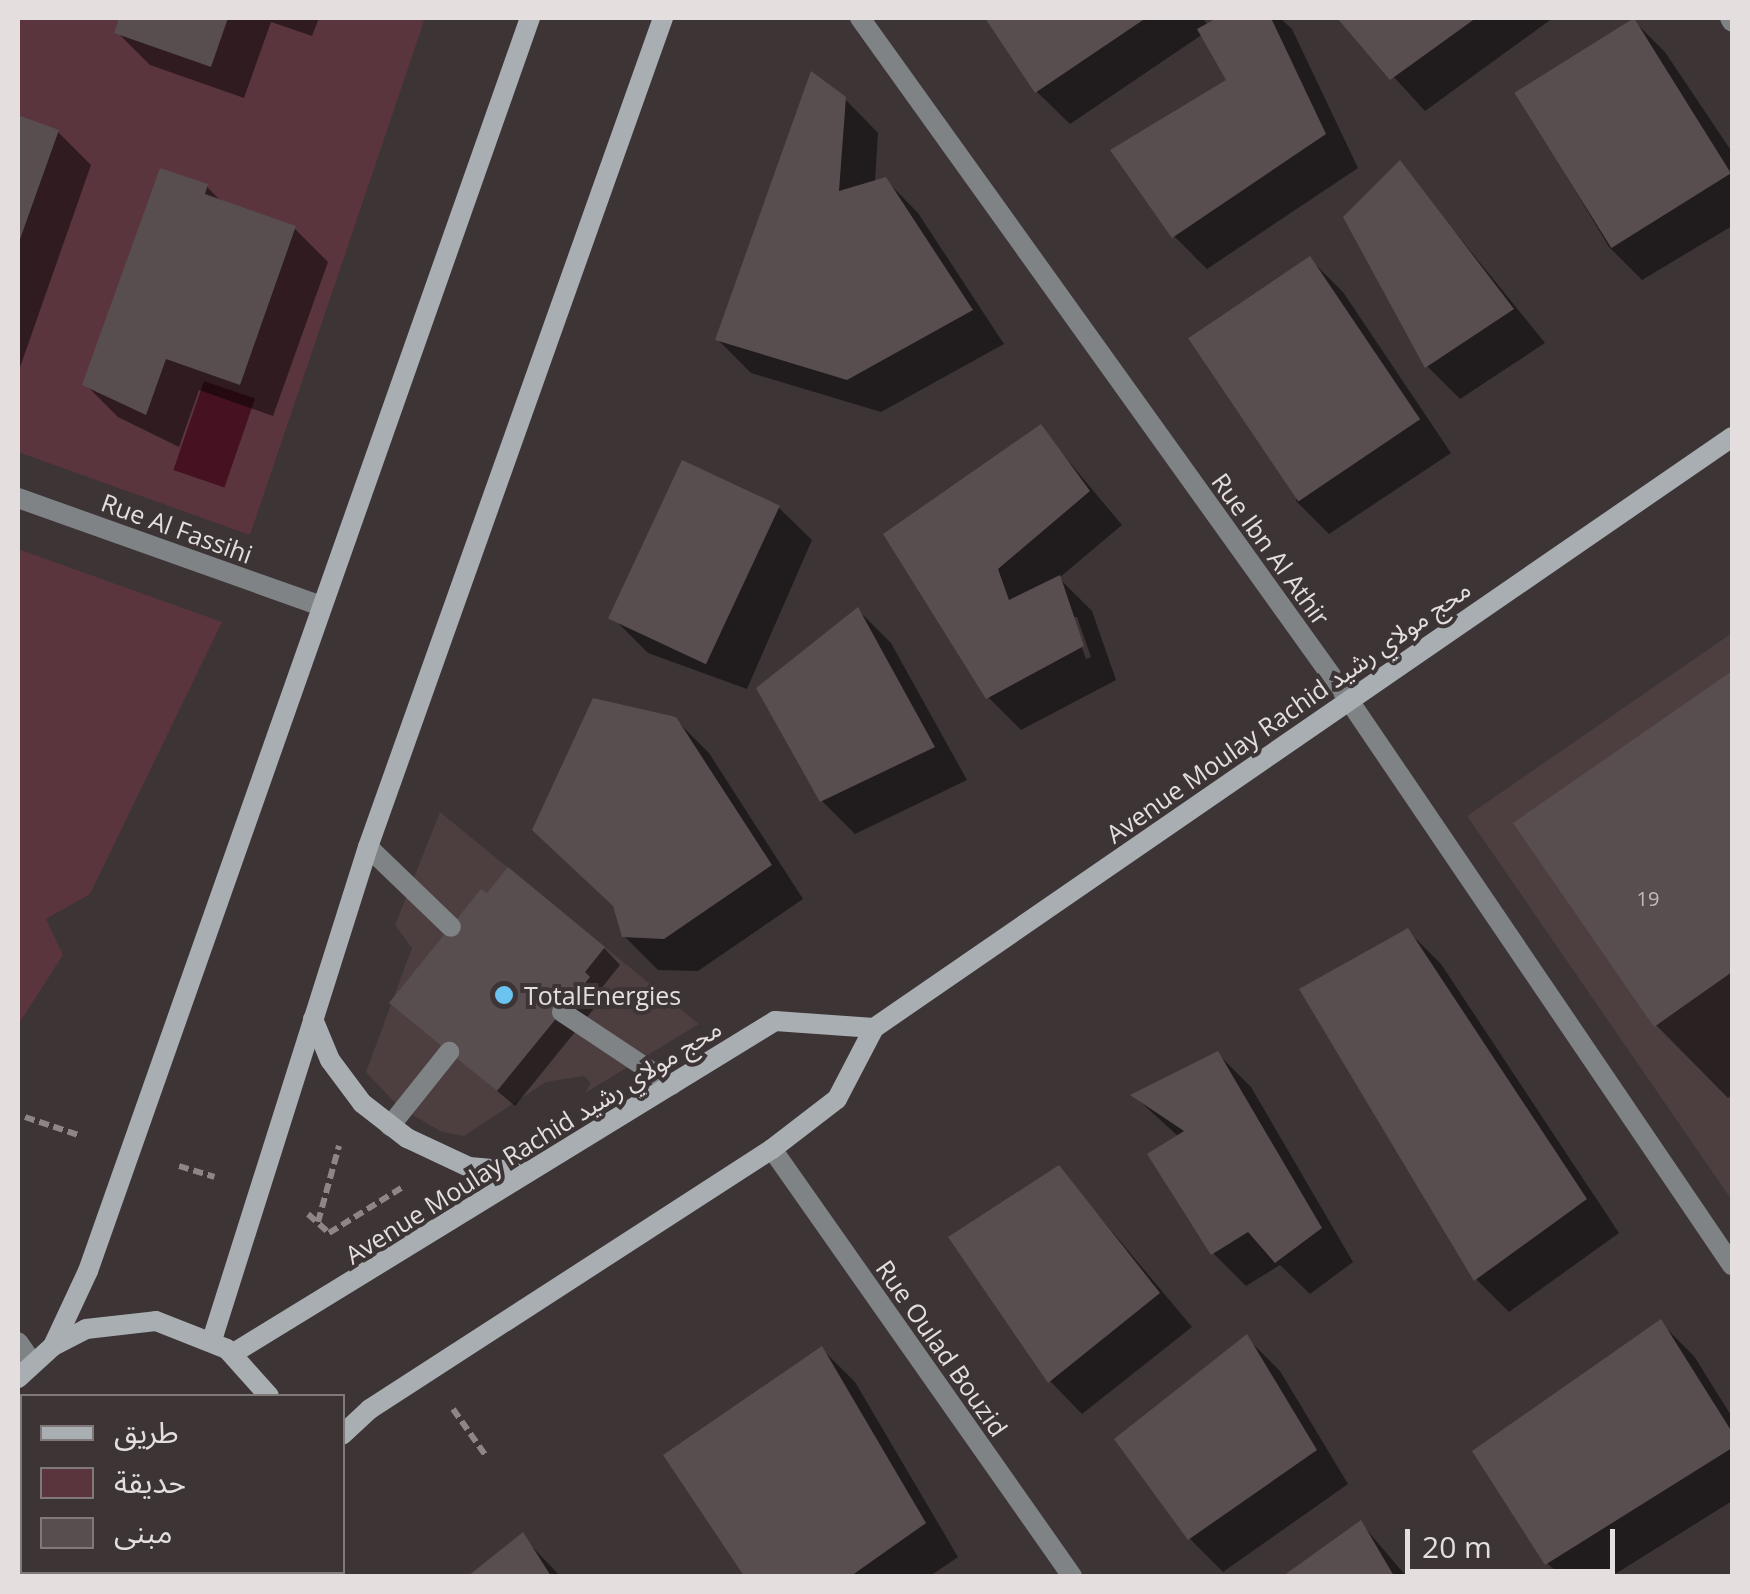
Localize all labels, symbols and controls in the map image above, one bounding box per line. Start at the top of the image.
street label: Rue Ibn Al Athir [1206,467,1336,631]
street label: Rue Al Fassihi [97,487,257,569]
street label: Avenue Moulay Rachid محج مولاي رشيد [1100,573,1476,849]
house number: 19 [1637,886,1659,910]
place label: TotalEnergies [524,980,681,1010]
marker: TotalEnergies [493,984,515,1006]
street label: Avenue Moulay Rachid محج مولاي رشيد [339,1012,727,1270]
street label: Rue Oulad Bouzid [870,1254,1014,1442]
legend [20,1394,345,1574]
text: طريق [114,1411,179,1452]
text: حديقة [114,1461,186,1502]
scale bar [1410,1509,1620,1571]
text: مبنى [114,1511,172,1552]
text: 20 m [1422,1526,1492,1567]

